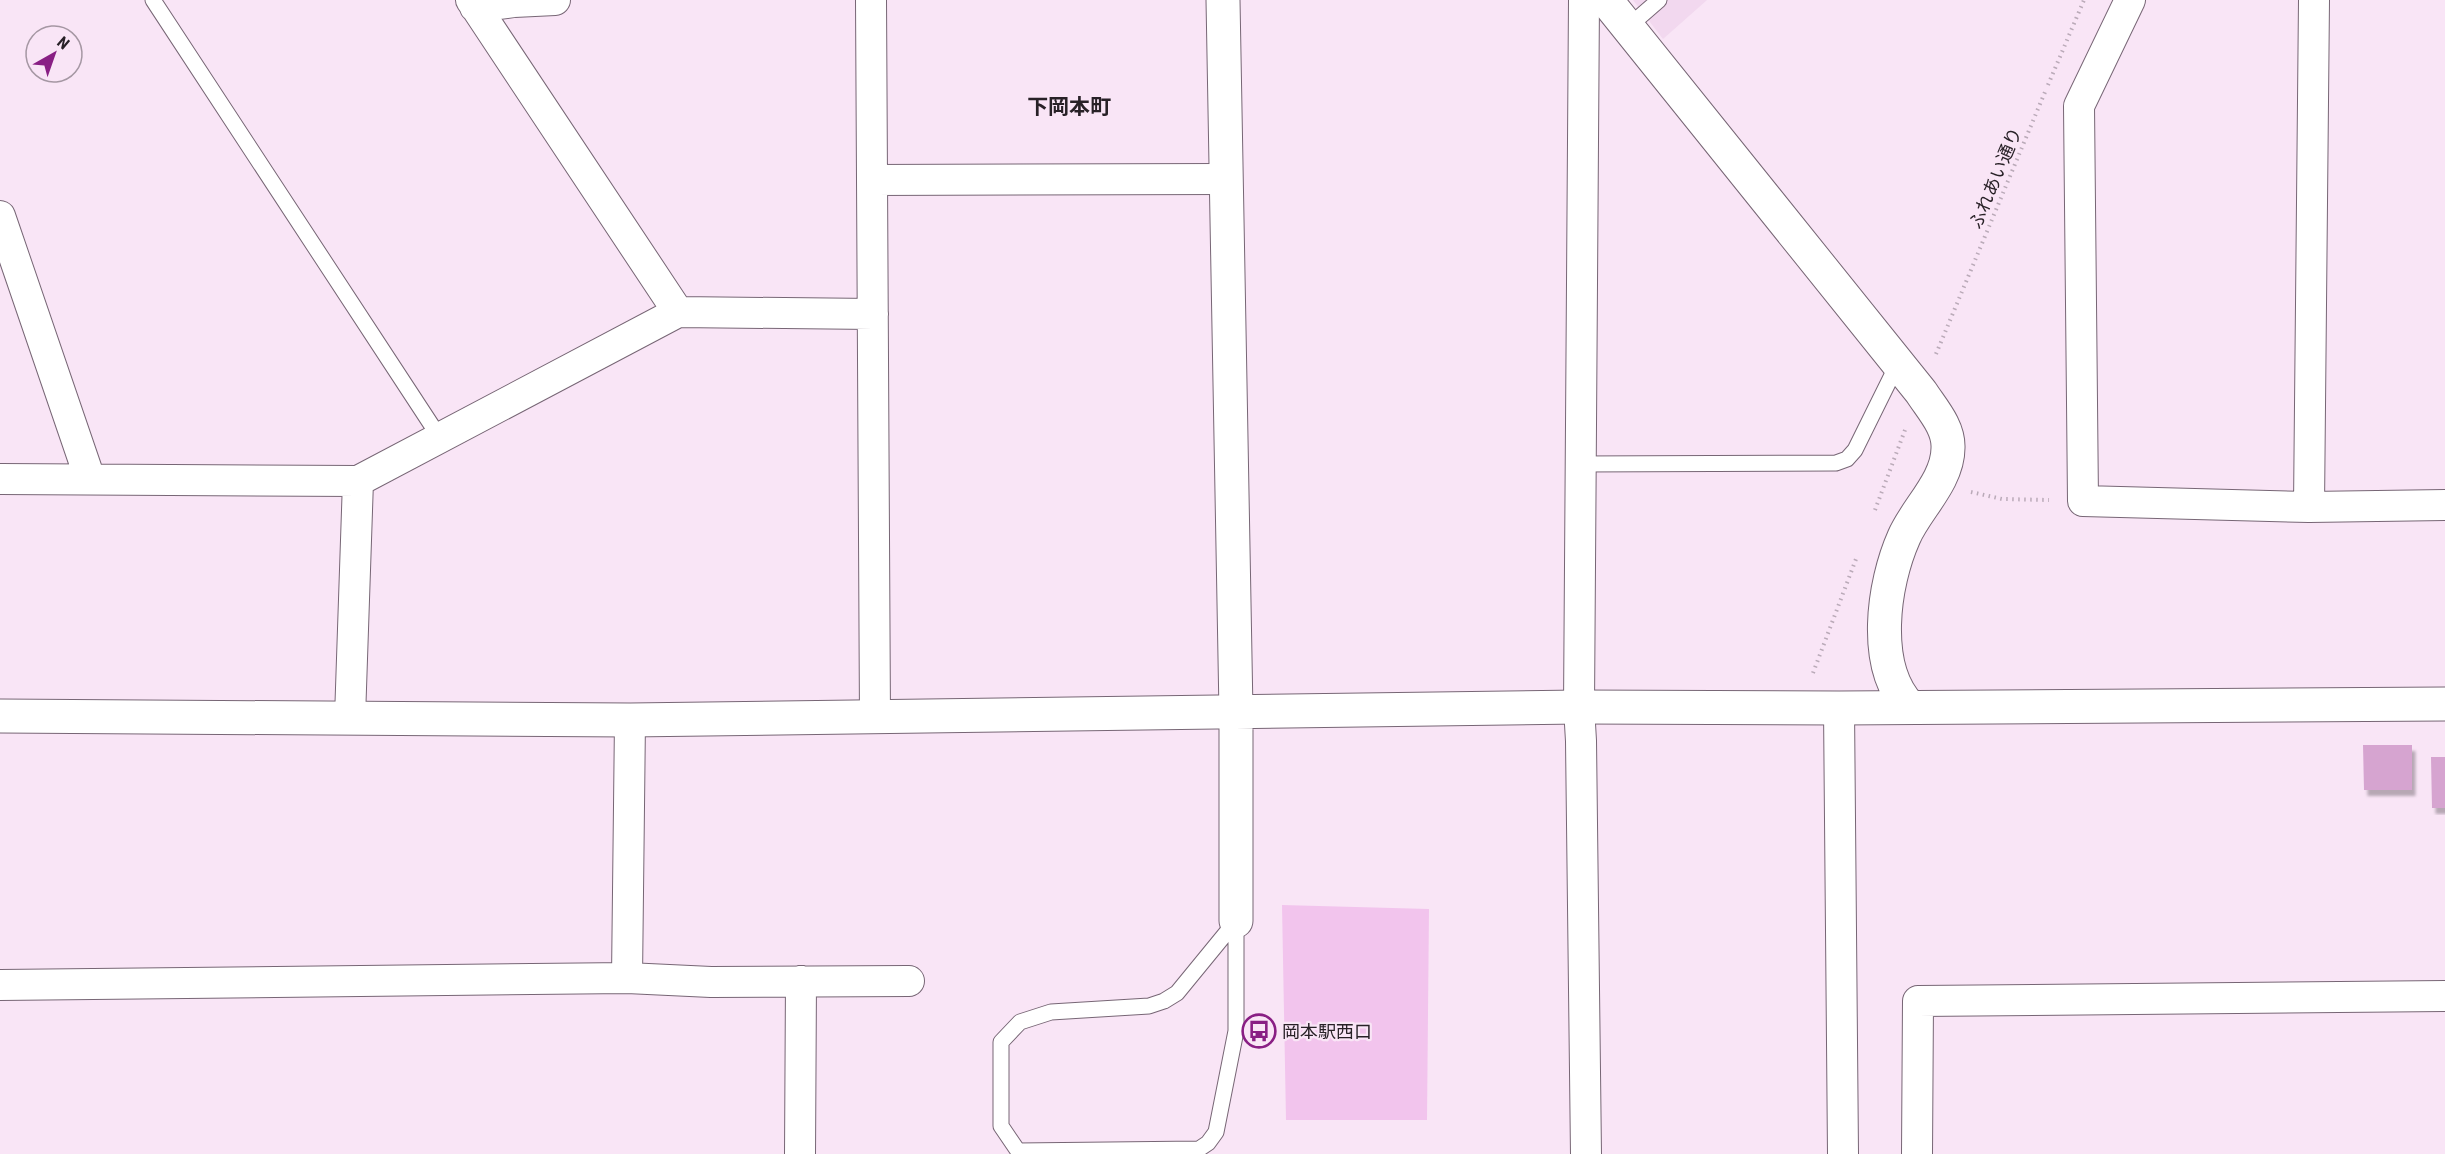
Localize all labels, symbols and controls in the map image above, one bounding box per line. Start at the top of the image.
north arrow [24,24,84,84]
text: N [53,32,73,53]
district label: 下岡本町 [1027,95,1111,119]
street label: ふれあい通り [1964,124,2026,232]
bus stop icon: 岡本駅西口 [1241,1013,1277,1049]
place label: 岡本駅西口 [1282,1021,1372,1042]

